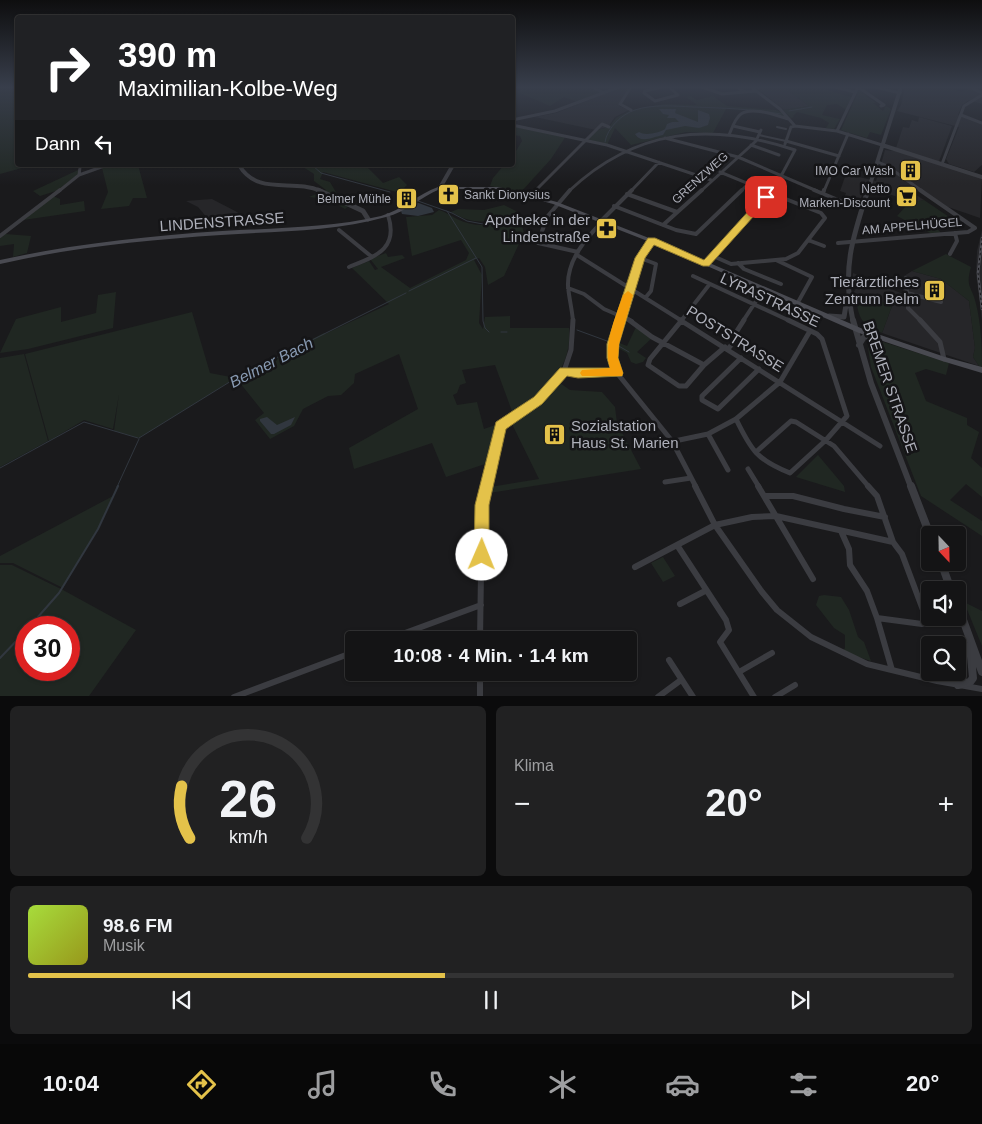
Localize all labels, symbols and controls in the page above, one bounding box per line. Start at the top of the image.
icon: right [35,35,100,100]
text: 390 m [118,35,217,74]
text: Maximilian-Kolbe-Weg [118,76,338,101]
icon: left [90,130,118,158]
text: Dann [35,133,80,154]
street label: GRENZWEG [669,149,731,207]
building icon: IMO Car Wash [898,159,922,183]
place label: IMO Car Wash [815,164,894,178]
pin [745,176,787,218]
place label: Netto Marken-Discount [799,182,891,210]
church icon: Sankt Dionysius [436,183,460,207]
icon: arrive [752,183,780,211]
supermarket icon: Netto Marken-Discount [894,184,918,208]
building icon: Belmer Mühle [395,187,419,211]
place label: Sankt Dionysius [464,188,550,202]
place label: Belmer Mühle [317,192,391,206]
street label: LINDENSTRASSE [159,209,285,234]
place label: Apotheke in der Lindenstraße [485,211,590,245]
street label: AM APPELHÜGEL [861,215,963,237]
pharmacy icon: Apotheke in der Lindenstraße [594,217,618,241]
street label: LYRASTRASSE [718,269,823,330]
place label: Tierärztliches Zentrum Belm [825,273,919,307]
building icon: Tierärztliches Zentrum Belm [923,279,947,303]
street label: POSTSTRASSE [684,302,787,375]
street label: BREMER STRASSE [860,319,921,455]
water label: Belmer Bach [227,334,316,391]
place label: Sozialstation Haus St. Marien [571,417,679,451]
building icon: Sozialstation Haus St. Marien [543,423,567,447]
north arrow [921,526,966,571]
map controls [921,526,966,681]
position arrow [455,528,507,580]
button: sound [921,581,966,626]
speed limit sign: 30 [15,616,80,681]
button: search [921,636,966,681]
text: 10:08 · 4 Min. · 1.4 km [393,645,589,666]
text: Klima [514,757,554,774]
text: 26 [219,770,277,828]
text: 20° [705,782,763,824]
text: − [514,788,530,819]
text: + [938,788,954,819]
text: km/h [229,827,267,847]
text: 98.6 FM [103,915,173,936]
text: Musik [103,937,145,954]
icon: previous [168,986,196,1014]
icon: pause [477,986,505,1014]
icon: next [786,986,814,1014]
icon: directions [184,1067,219,1102]
icon: music [305,1067,340,1102]
icon: phone [425,1067,460,1102]
icon: climate [545,1067,580,1102]
icon: car [665,1067,700,1102]
icon: filters [786,1067,821,1102]
text: 10:04 [43,1071,99,1096]
text: 20° [906,1071,939,1096]

